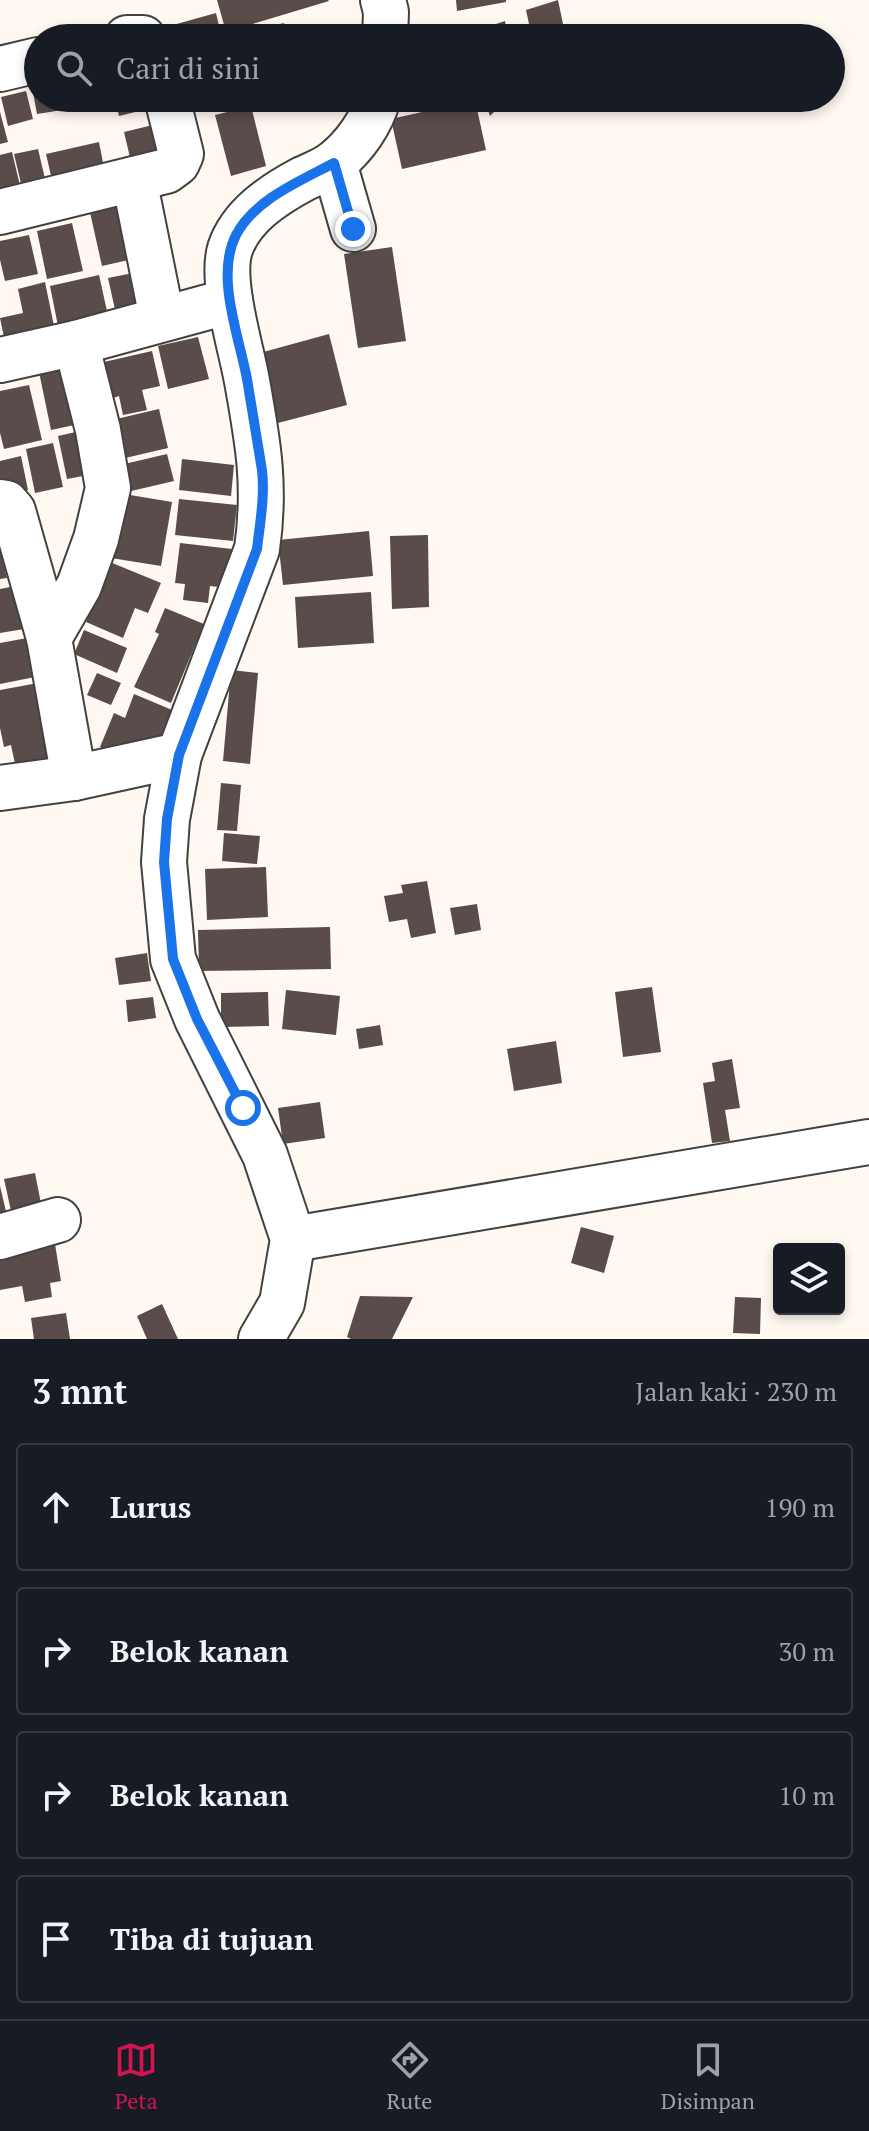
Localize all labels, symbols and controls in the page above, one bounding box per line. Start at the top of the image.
search box [24,24,845,112]
icon: search [52,46,96,90]
text: Cari di sini [116,48,260,88]
route end [335,211,371,247]
route start [225,1090,261,1126]
map controls [773,1243,845,1315]
button: layers [773,1243,845,1315]
text: 3 mnt [32,1369,127,1414]
text: Jalan kaki · 230 m [635,1374,837,1408]
icon: ahead [34,1485,78,1529]
text: Lurus [110,1487,191,1527]
text: 190 m [765,1490,835,1524]
icon: right [34,1629,78,1673]
text: Belok kanan [110,1631,289,1671]
text: 30 m [779,1634,835,1668]
icon: right [34,1773,78,1817]
text: Belok kanan [110,1775,289,1815]
text: 10 m [779,1778,835,1812]
icon: arrive [34,1917,78,1961]
text: Tiba di tujuan [110,1919,313,1959]
tab: Peta [114,2038,158,2115]
tab: Rute [387,2038,432,2115]
tab: Disimpan [661,2038,755,2115]

